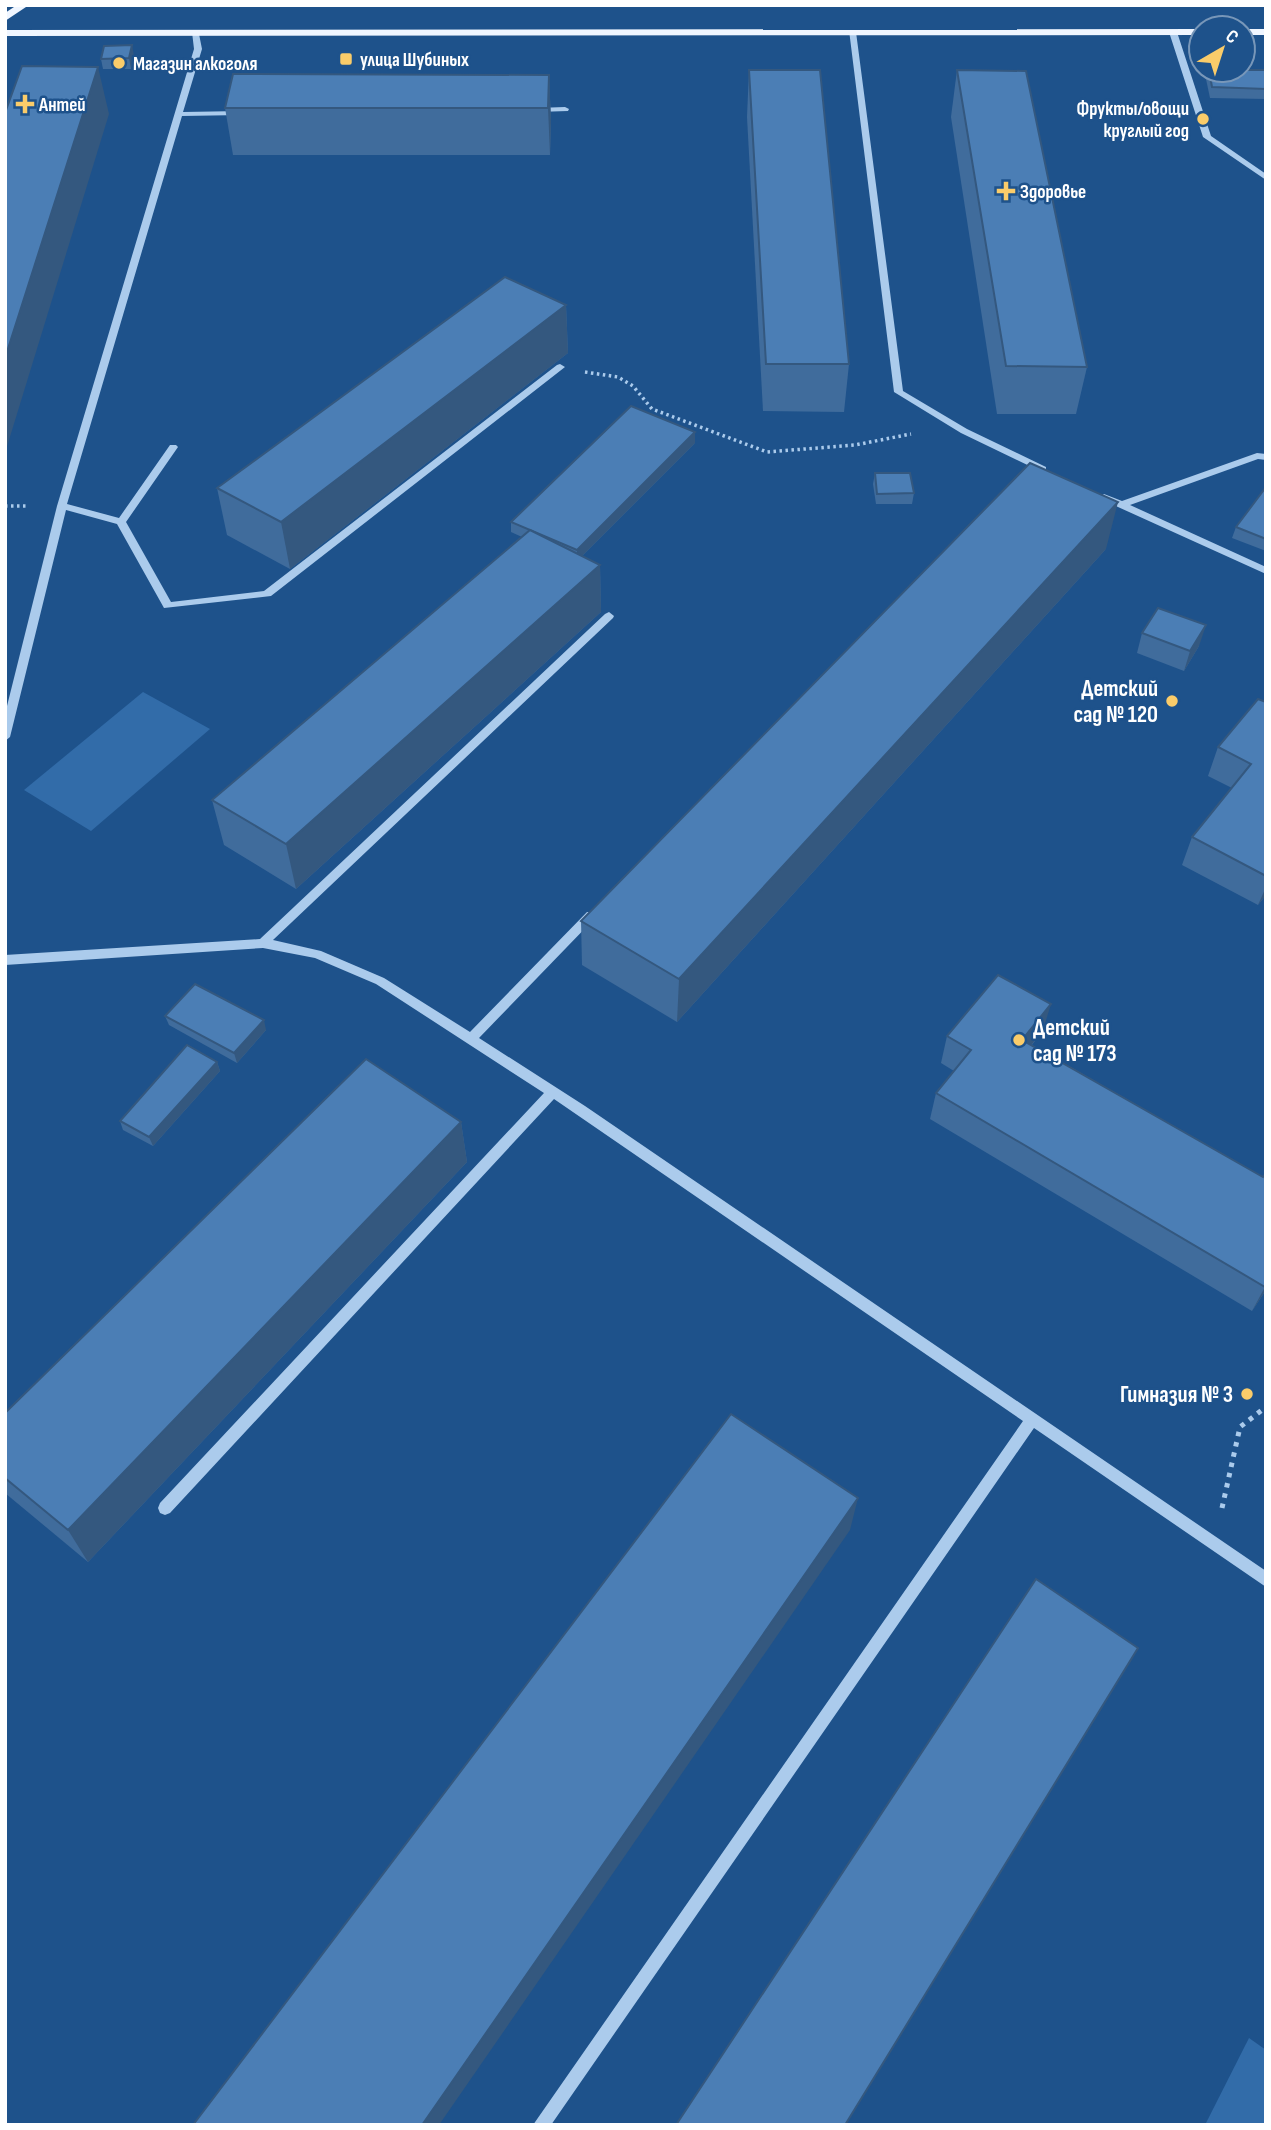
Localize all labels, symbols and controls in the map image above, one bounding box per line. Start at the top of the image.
north arrow [1187,14,1257,84]
text: С [1221,25,1243,49]
place label: улица Шубиных [360,49,469,72]
marker: улица Шубиных [338,51,354,67]
place label: Магазин алкоголя [133,53,257,76]
marker: Магазин алкоголя [111,55,127,71]
place label: Антей [38,94,86,117]
marker: Антей [17,96,33,112]
place label: Фрукты/овощи круглый год [1077,98,1189,143]
marker: Фрукты/овощи круглый год [1195,111,1211,127]
place label: Здоровье [1020,181,1086,204]
marker: Здоровье [998,183,1014,199]
place label: Детский сад № 120 [1073,675,1158,729]
marker: Детский сад № 120 [1164,693,1180,709]
place label: Детский сад № 173 [1033,1014,1116,1068]
marker: Детский сад № 173 [1011,1032,1027,1048]
place label: Гимназия № 3 [1120,1381,1233,1409]
marker: Гимназия № 3 [1239,1386,1255,1402]

